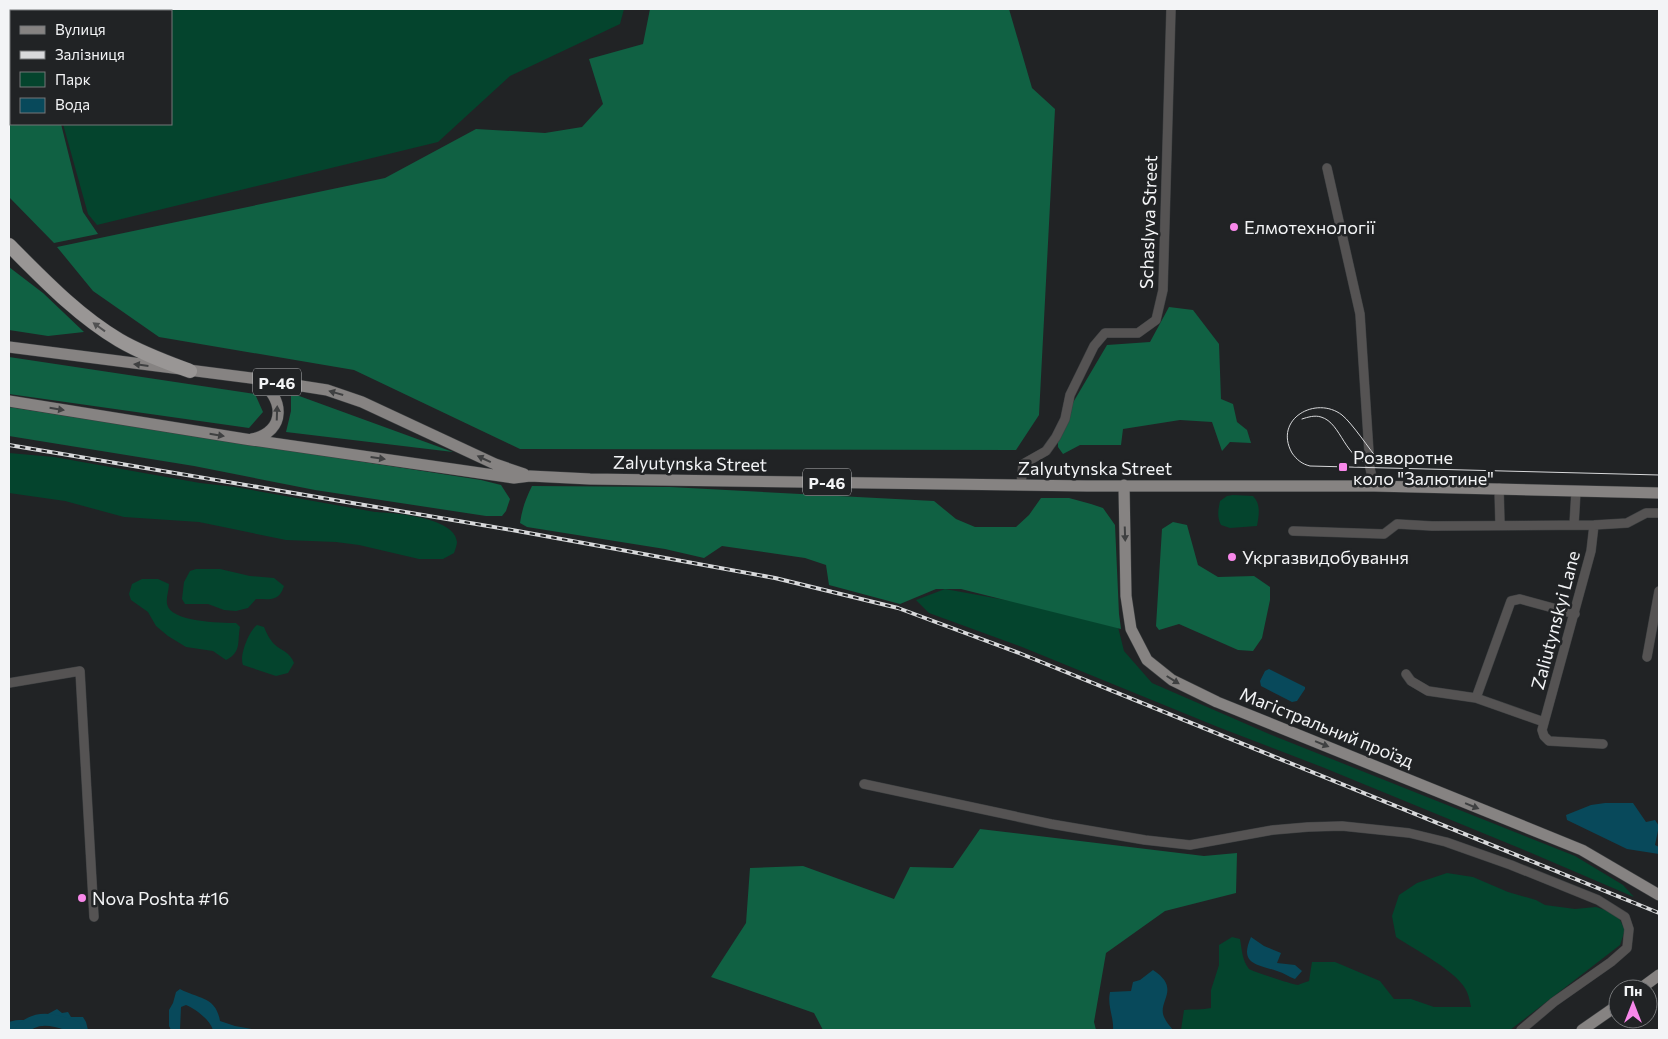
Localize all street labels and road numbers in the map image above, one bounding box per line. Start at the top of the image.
street label: Schaslyva Street [1135,155,1161,289]
road number: Р-46 [253,368,301,396]
street label: Zalyutynska Street [613,451,767,475]
street label: Zalyutynska Street [1018,457,1172,479]
road number: Р-46 [803,468,851,496]
street label: Zaliutynskyi Lane [1526,548,1584,692]
street label: Магістральний проїзд [1237,682,1418,772]

